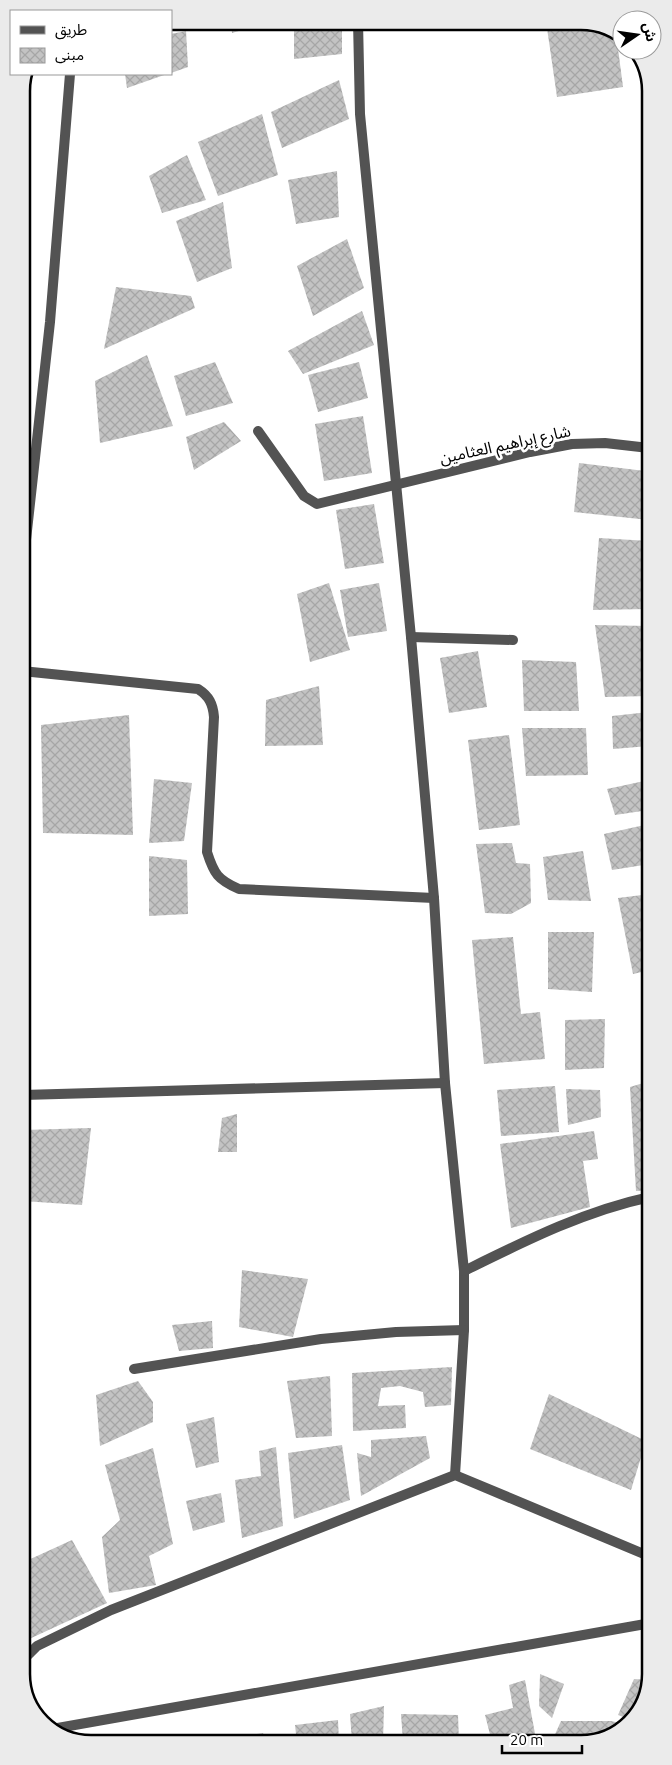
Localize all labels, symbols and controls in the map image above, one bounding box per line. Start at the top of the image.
legend [10,10,172,75]
north arrow [612,10,662,60]
text: طريق [55,21,87,40]
text: ش [640,21,660,43]
text: مبنى [55,46,84,64]
street label: شارع إبراهيم العثامين [438,421,573,471]
scale bar [502,1722,582,1754]
text: 20 m [510,1731,543,1748]

